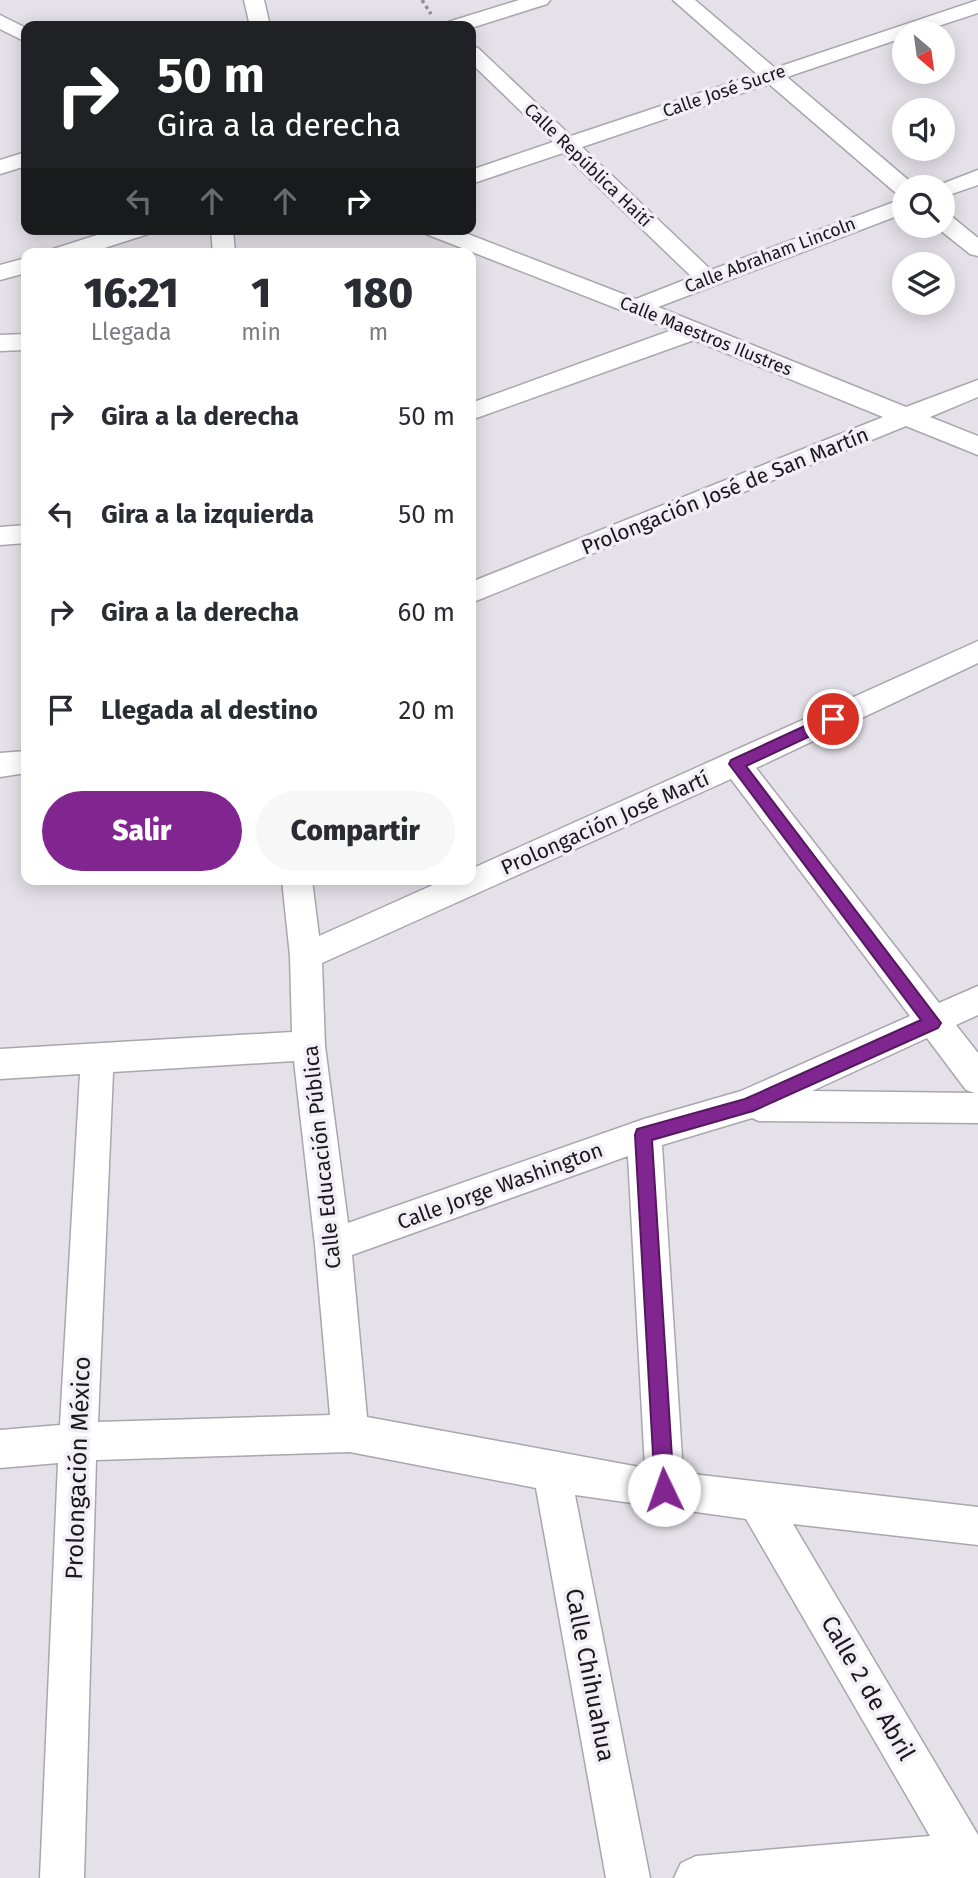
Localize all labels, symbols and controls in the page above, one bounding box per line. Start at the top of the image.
north arrow [892,21,956,84]
map controls [892,21,955,315]
text: 50 m [157,46,265,105]
icon: right [42,49,133,140]
street label: Calle José Sucre [660,60,788,122]
street label: Calle República Haití [520,98,656,232]
button: sound [892,98,955,161]
text: Gira a la derecha [157,106,401,144]
button: search [892,175,955,238]
icon: left [120,182,158,220]
icon: ahead [193,182,231,220]
icon: ahead [266,182,304,220]
icon: right [339,182,377,220]
street label: Calle Abraham Lincoln [681,212,859,298]
button: layers [892,252,955,315]
text: 16:21 [84,268,179,318]
text: 1 [251,268,271,318]
text: 180 [344,268,413,318]
street label: Calle Maestros Ilustres [617,291,795,381]
text: Llegada [91,318,171,346]
text: min [241,318,281,346]
text: m [369,318,388,346]
icon: right [42,397,80,435]
text: Gira a la derecha [101,401,299,432]
text: 50 m [398,401,455,432]
street label: Prolongación José de San Martín [578,421,872,561]
icon: left [42,495,80,533]
text: Gira a la izquierda [101,499,314,530]
text: 50 m [398,499,455,530]
icon: right [42,593,80,631]
text: Gira a la derecha [101,597,299,628]
text: 60 m [397,597,455,628]
pin [803,689,863,749]
icon: arrive [42,691,80,729]
text: Llegada al destino [101,695,318,726]
text: 20 m [398,695,455,726]
icon: arrive [814,700,852,738]
street label: Prolongación José Martí [497,765,713,881]
button: Salir [42,791,242,871]
button: Compartir [256,791,455,871]
street label: Calle Educación Pública [297,1044,347,1270]
street label: Calle Jorge Washington [394,1137,606,1235]
street label: Prolongación México [60,1356,96,1580]
position arrow [627,1453,701,1527]
street label: Calle Chihuahua [560,1586,620,1764]
street label: Calle 2 de Abril [815,1611,921,1765]

